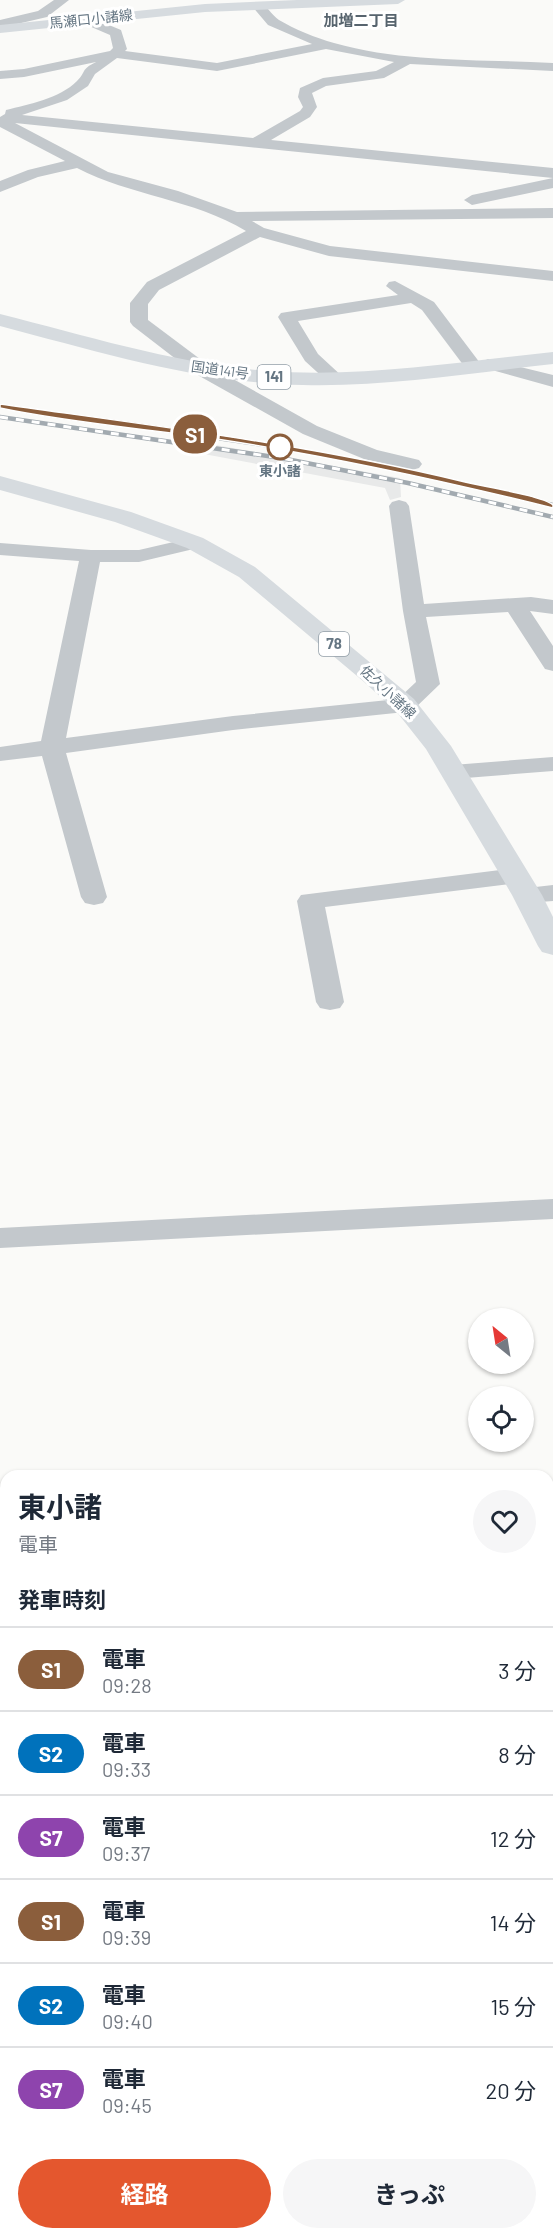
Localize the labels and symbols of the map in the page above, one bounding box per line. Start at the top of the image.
street label: 馬瀬口小諸線 [48,6,134,31]
district label: 加増二丁目 [323,11,399,29]
street label: 国道141号 [190,357,250,382]
road number: 141 [258,365,290,389]
line badge: S1 [168,414,222,454]
marker: 東小諸 [267,434,293,460]
place label: 東小諸 [259,462,301,479]
road number: 78 [319,632,349,656]
street label: 佐久小諸線 [357,662,420,722]
north arrow [468,1308,534,1374]

